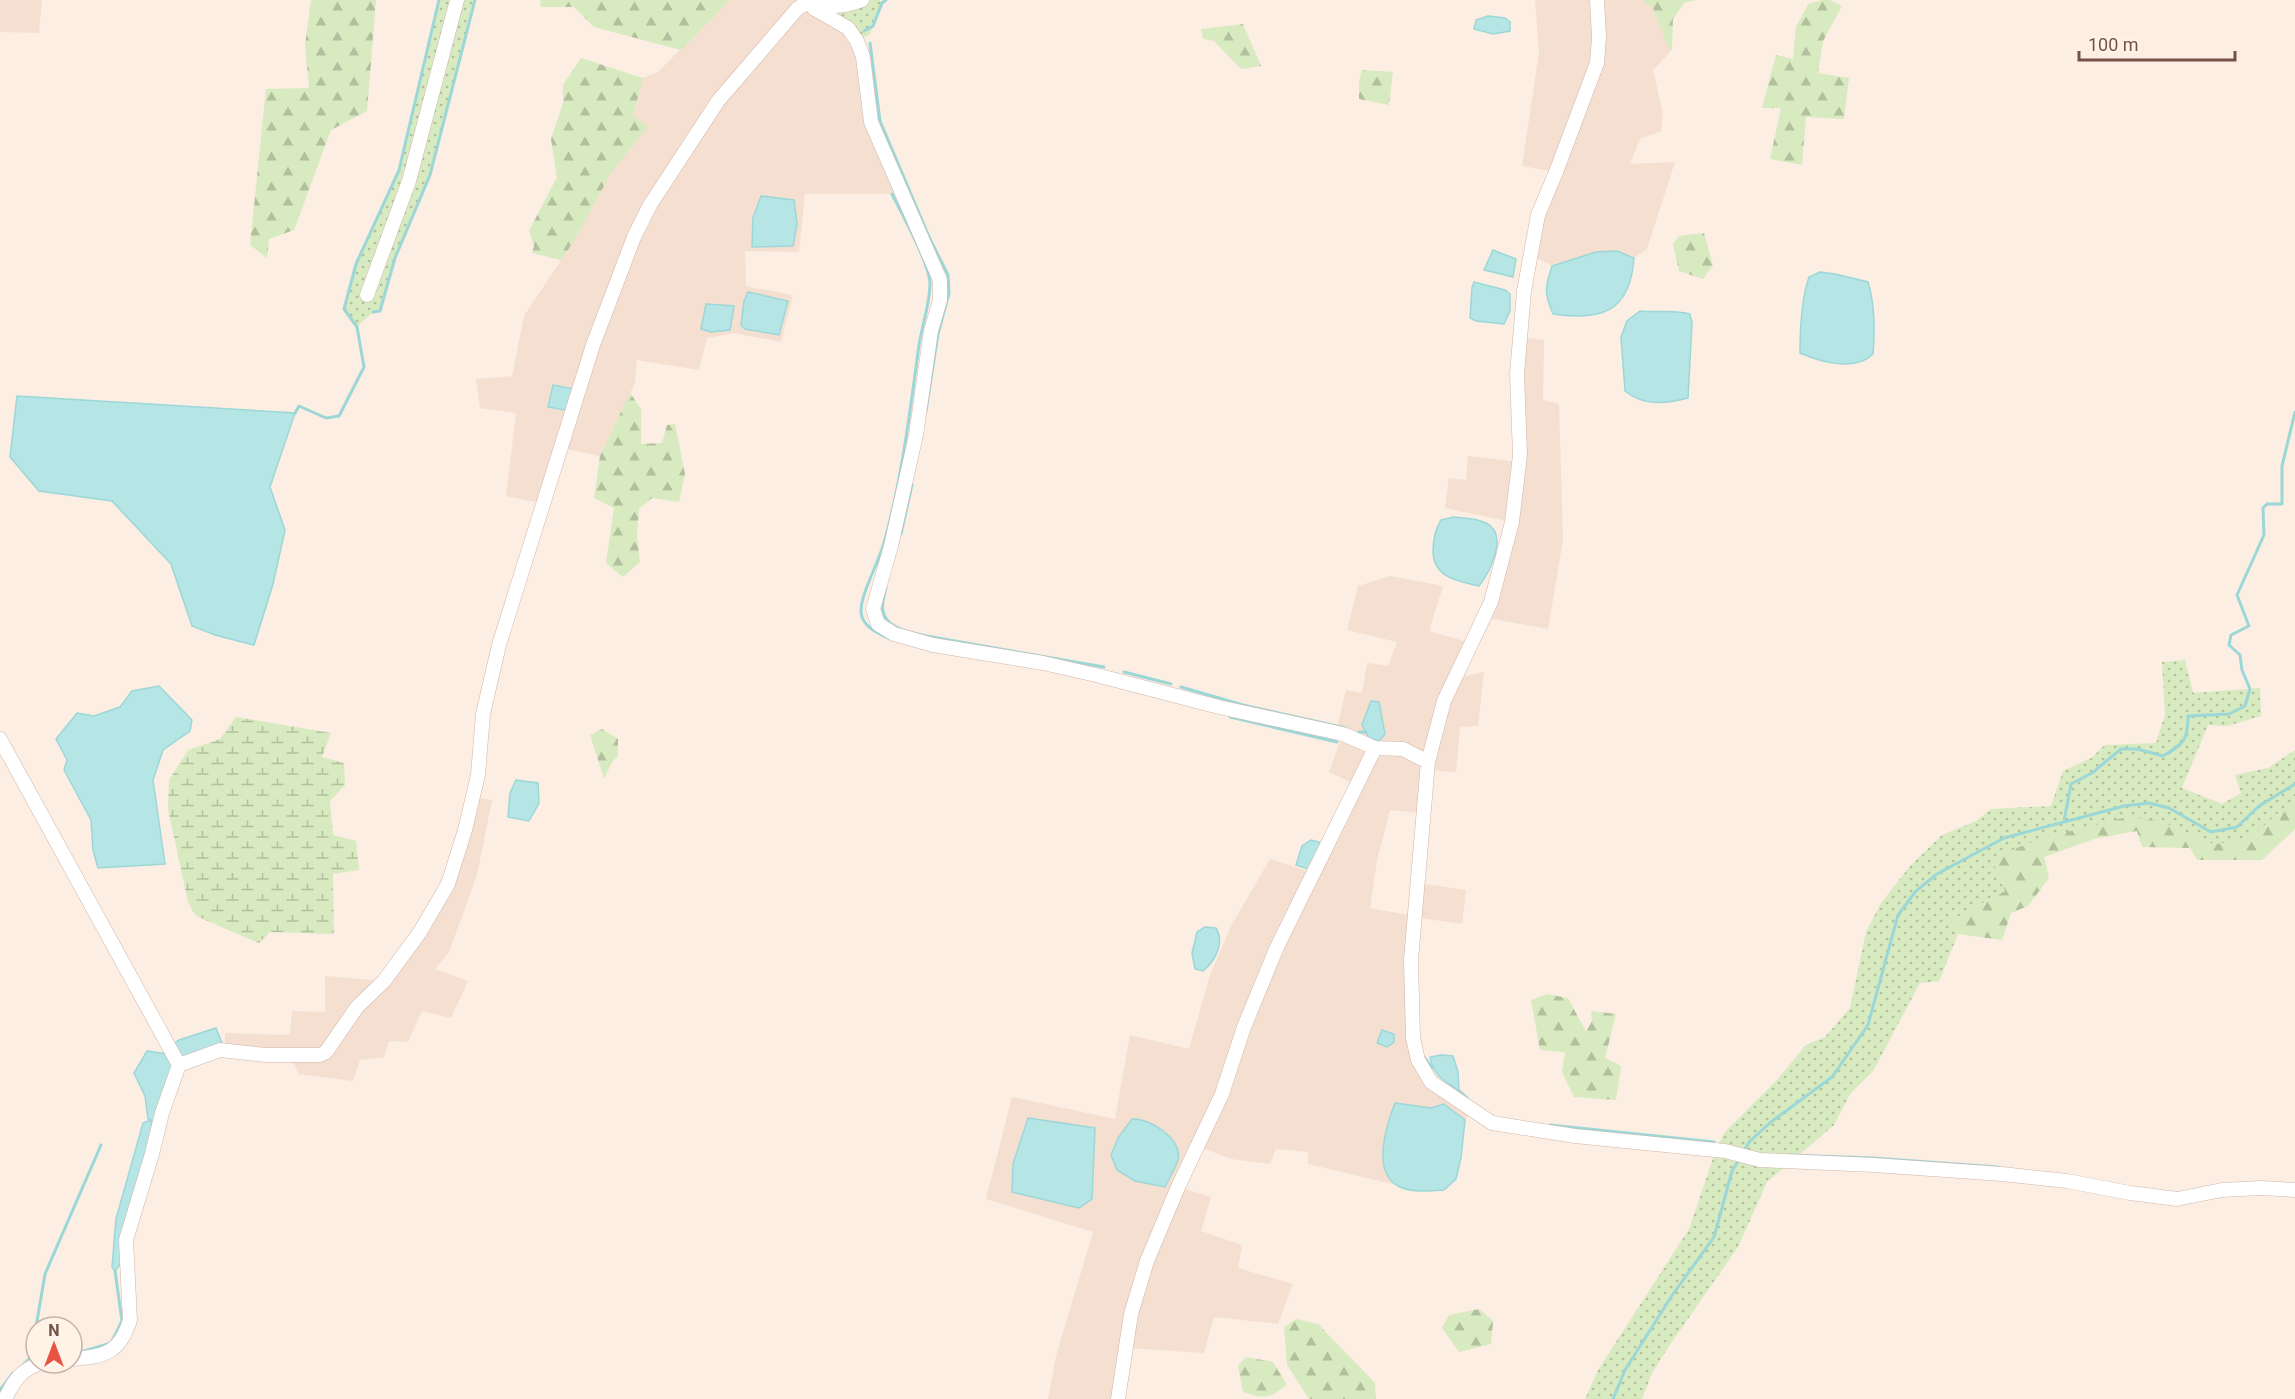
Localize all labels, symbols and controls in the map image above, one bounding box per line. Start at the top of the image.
scale bar [2079,24,2235,62]
text: 100 m [2088,34,2139,55]
north arrow [24,1315,84,1375]
text: N [48,1321,60,1340]

